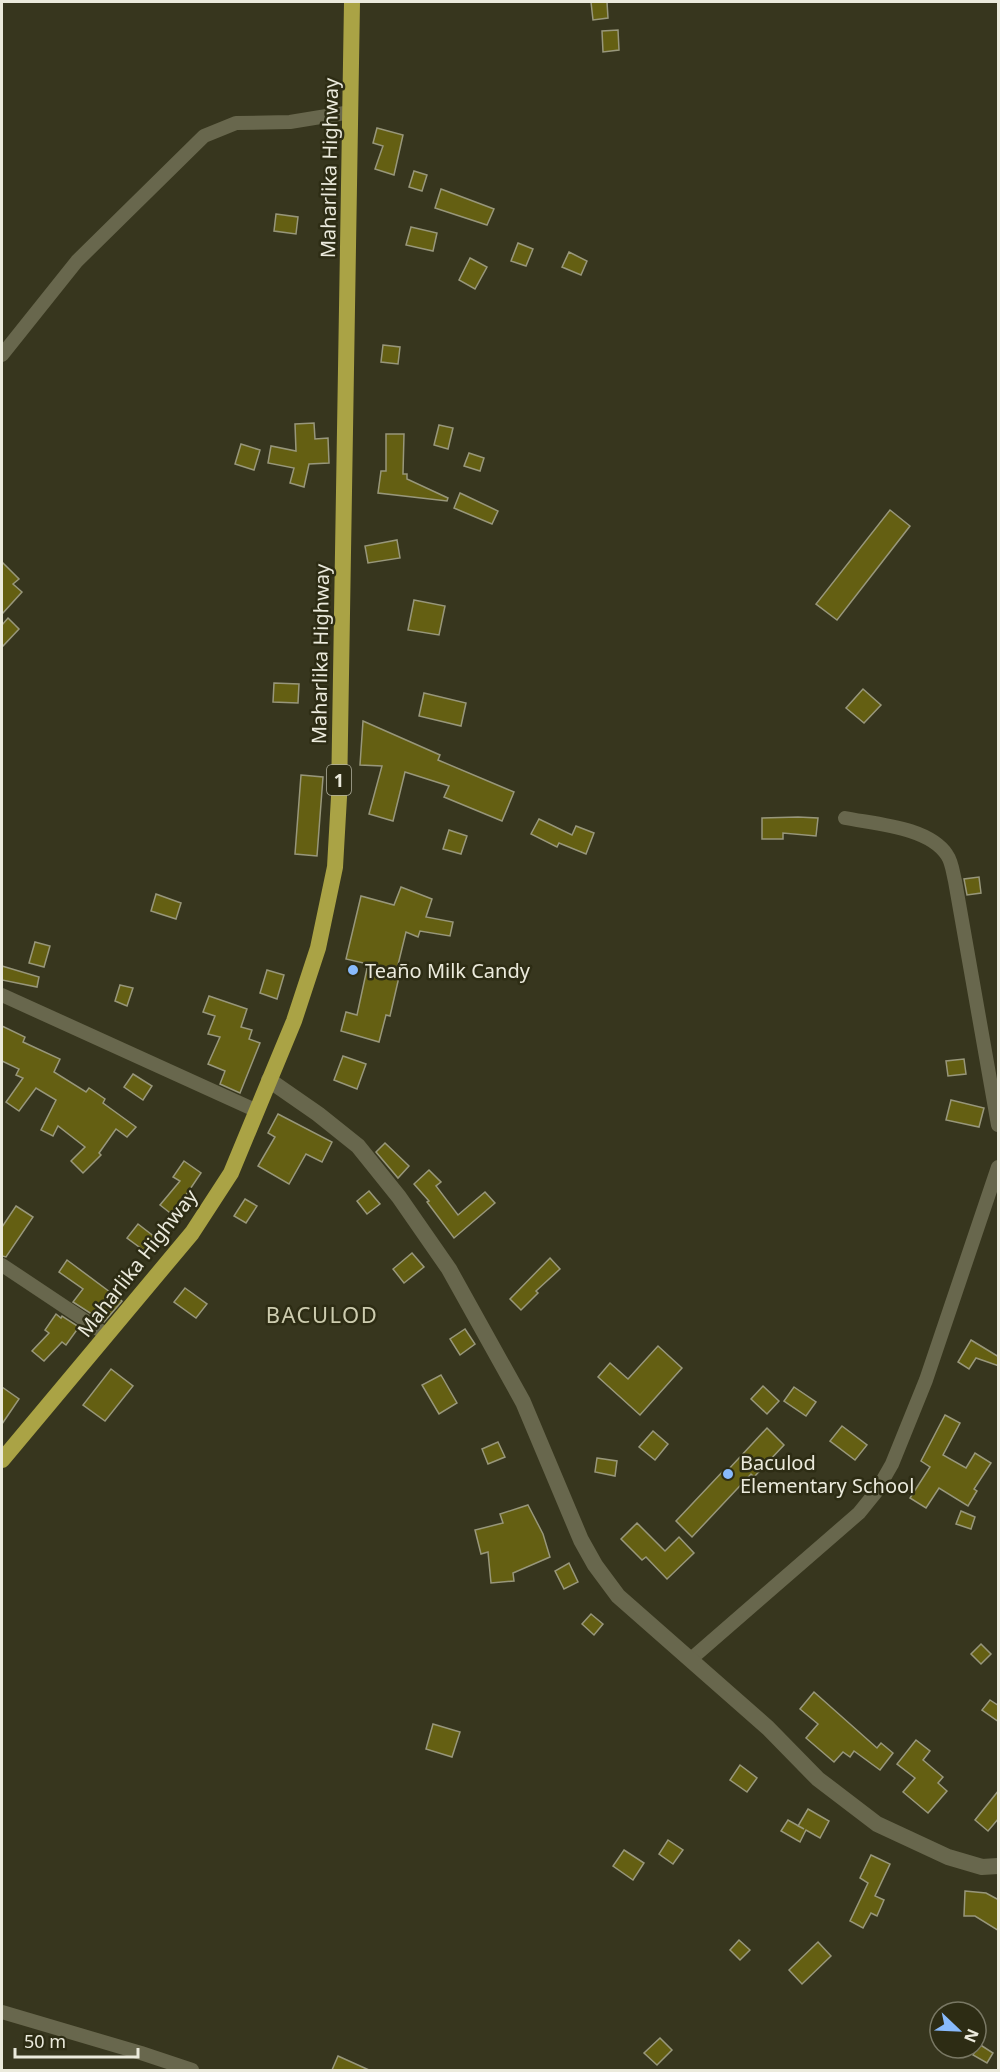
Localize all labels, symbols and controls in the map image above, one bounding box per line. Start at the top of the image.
street label: Maharlika Highway [314,77,344,258]
street label: Maharlika Highway [305,563,335,744]
road number: 1 [327,765,351,795]
place label: Teaño Milk Candy [365,957,531,984]
marker: Teaño Milk Candy [346,963,360,977]
street label: Maharlika Highway [71,1183,204,1342]
district label: BACULOD [266,1299,378,1329]
place label: Baculod Elementary School [740,1449,914,1499]
marker: Baculod Elementary School [721,1467,735,1481]
north arrow [928,2000,988,2060]
scale bar [15,2021,138,2059]
text: N [959,2026,984,2046]
text: 50 m [24,2029,66,2053]

